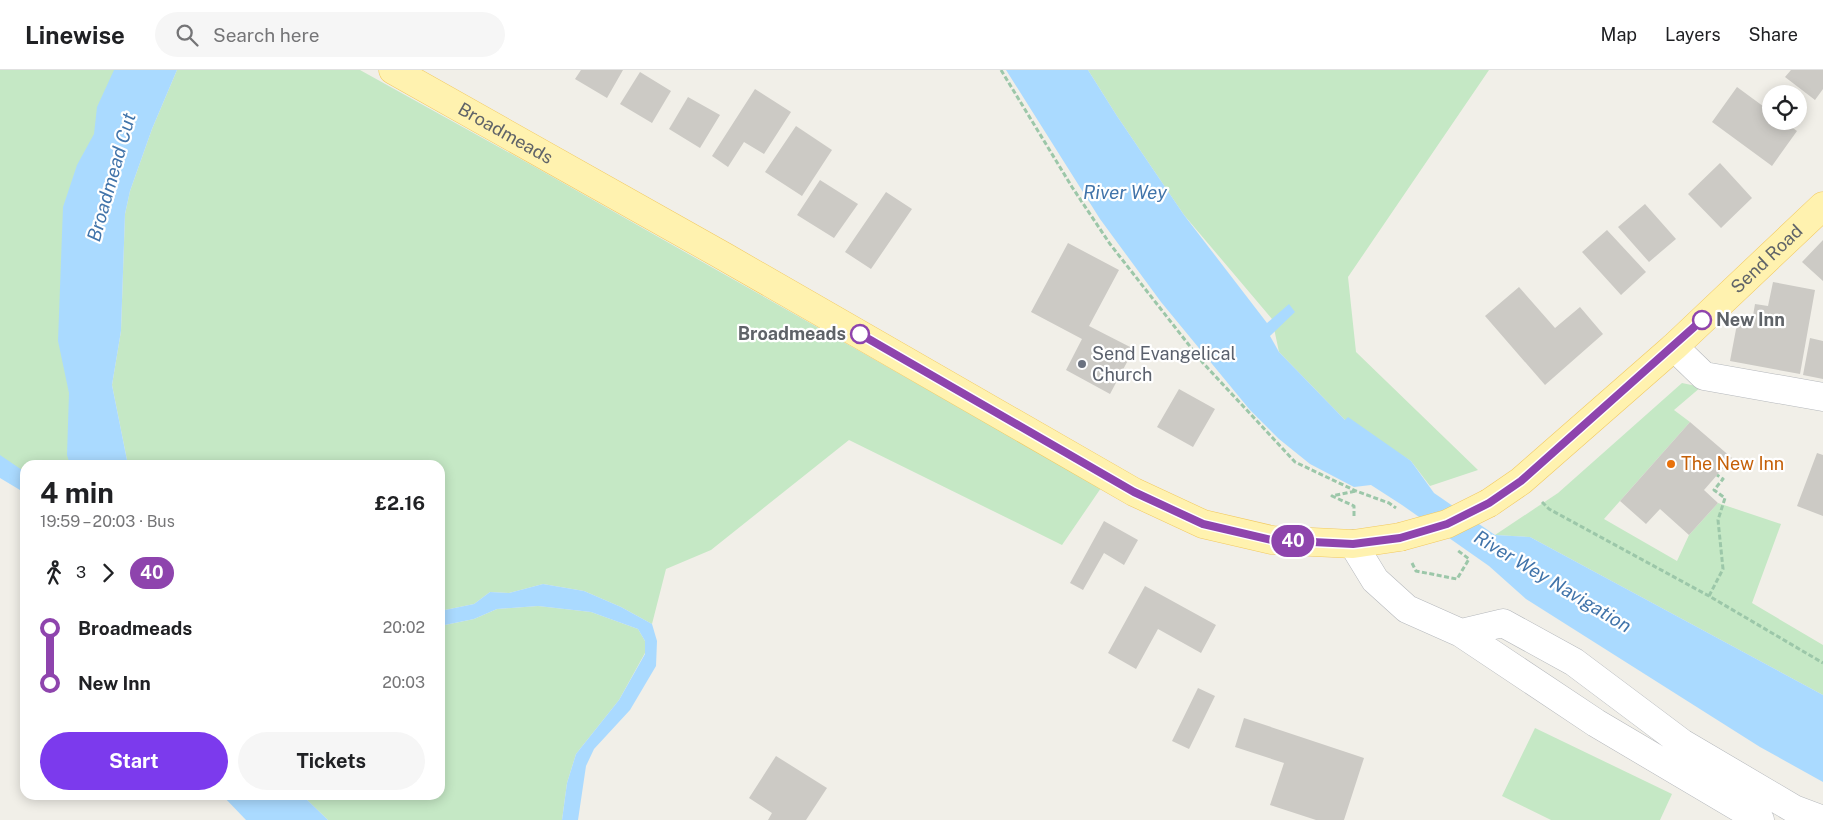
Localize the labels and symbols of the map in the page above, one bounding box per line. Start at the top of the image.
street label: Broadmeads [455,98,557,168]
water label: Broadmead Cut [82,110,140,244]
water label: River Wey [1083,181,1167,203]
street label: Send Road [1726,220,1807,298]
place label: New Inn [1716,309,1785,330]
marker: New Inn [1692,310,1712,330]
place label: Broadmeads [738,323,846,344]
marker: Broadmeads [850,324,870,344]
place label: Send Evangelical Church [1092,343,1236,385]
marker: Send Evangelical Church [1076,358,1088,370]
place label: The New Inn [1681,453,1784,474]
marker: The New Inn [1665,458,1677,470]
line badge: 40 [1270,525,1316,557]
water label: River Wey Navigation [1471,525,1635,637]

